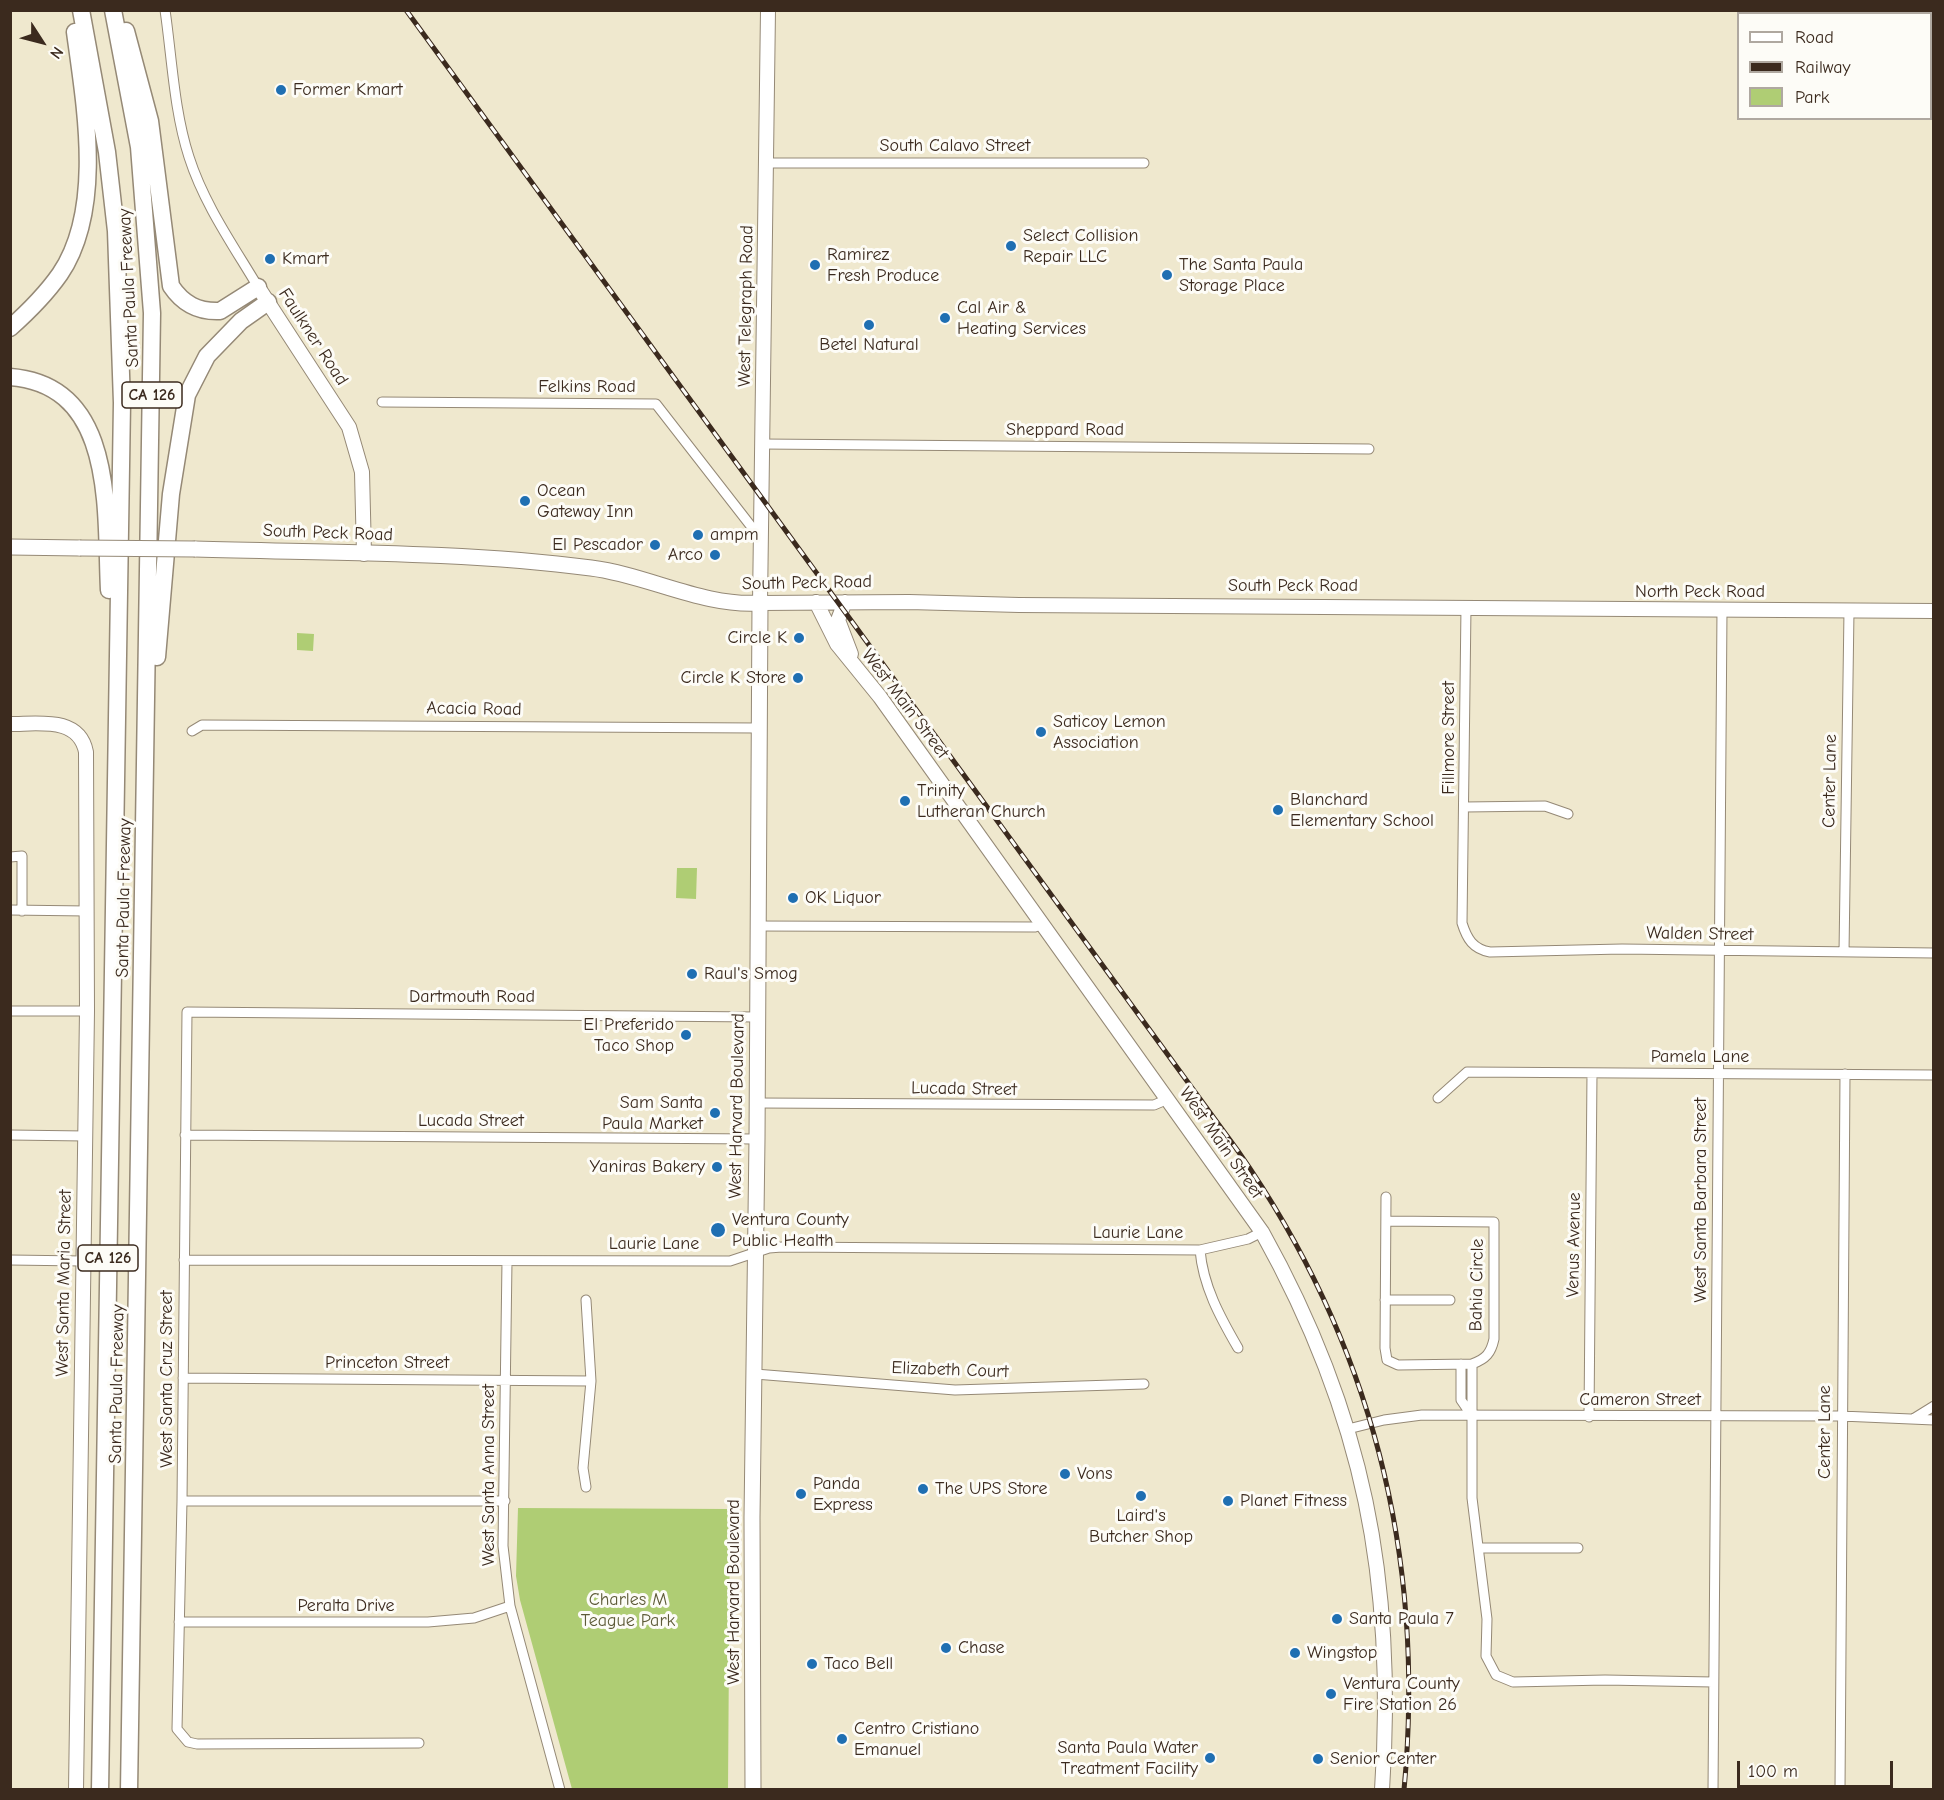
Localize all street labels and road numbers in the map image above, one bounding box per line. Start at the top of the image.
street label: South Calavo Street [880,135,1030,157]
street label: Santa Paula Freeway [114,208,144,368]
street label: West Telegraph Road [734,225,758,387]
street label: Faulkner Road [274,284,352,390]
street label: Felkins Road [538,376,636,398]
road number: CA 126 [122,382,182,408]
street label: Sheppard Road [1006,419,1124,441]
street label: South Peck Road [263,520,393,546]
street label: South Peck Road [742,571,872,595]
street label: South Peck Road [1228,575,1358,597]
street label: North Peck Road [1635,581,1765,603]
street label: West Main Street [857,645,953,763]
street label: Fillmore Street [1438,681,1460,795]
street label: Acacia Road [426,697,522,721]
street label: Center Lane [1818,734,1842,828]
street label: Santa Paula Freeway [112,818,136,978]
street label: Walden Street [1646,922,1754,946]
street label: Dartmouth Road [409,986,535,1008]
street label: West Harvard Boulevard [725,1013,749,1199]
street label: Pamela Lane [1651,1046,1749,1068]
street label: Lucada Street [911,1077,1017,1101]
street label: West Main Street [1174,1083,1268,1203]
street label: West Santa Barbara Street [1690,1098,1712,1302]
street label: Lucada Street [418,1110,524,1132]
street label: West Santa Maria Street [52,1189,76,1377]
street label: Venus Avenue [1562,1192,1586,1298]
street label: Laurie Lane [1093,1222,1183,1244]
street label: Laurie Lane [609,1233,699,1255]
street label: Bahia Circle [1465,1238,1489,1332]
road number: CA 126 [78,1245,138,1271]
street label: West Santa Cruz Street [156,1290,178,1468]
street label: Santa Paula Freeway [105,1304,129,1464]
street label: Princeton Street [325,1352,449,1374]
street label: Elizabeth Court [891,1357,1009,1383]
street label: West Santa Anna Street [478,1384,500,1566]
street label: Center Lane [1814,1385,1836,1479]
street label: Cameron Street [1579,1389,1701,1411]
street label: West Harvard Boulevard [723,1499,745,1685]
street label: Peralta Drive [297,1595,395,1617]

